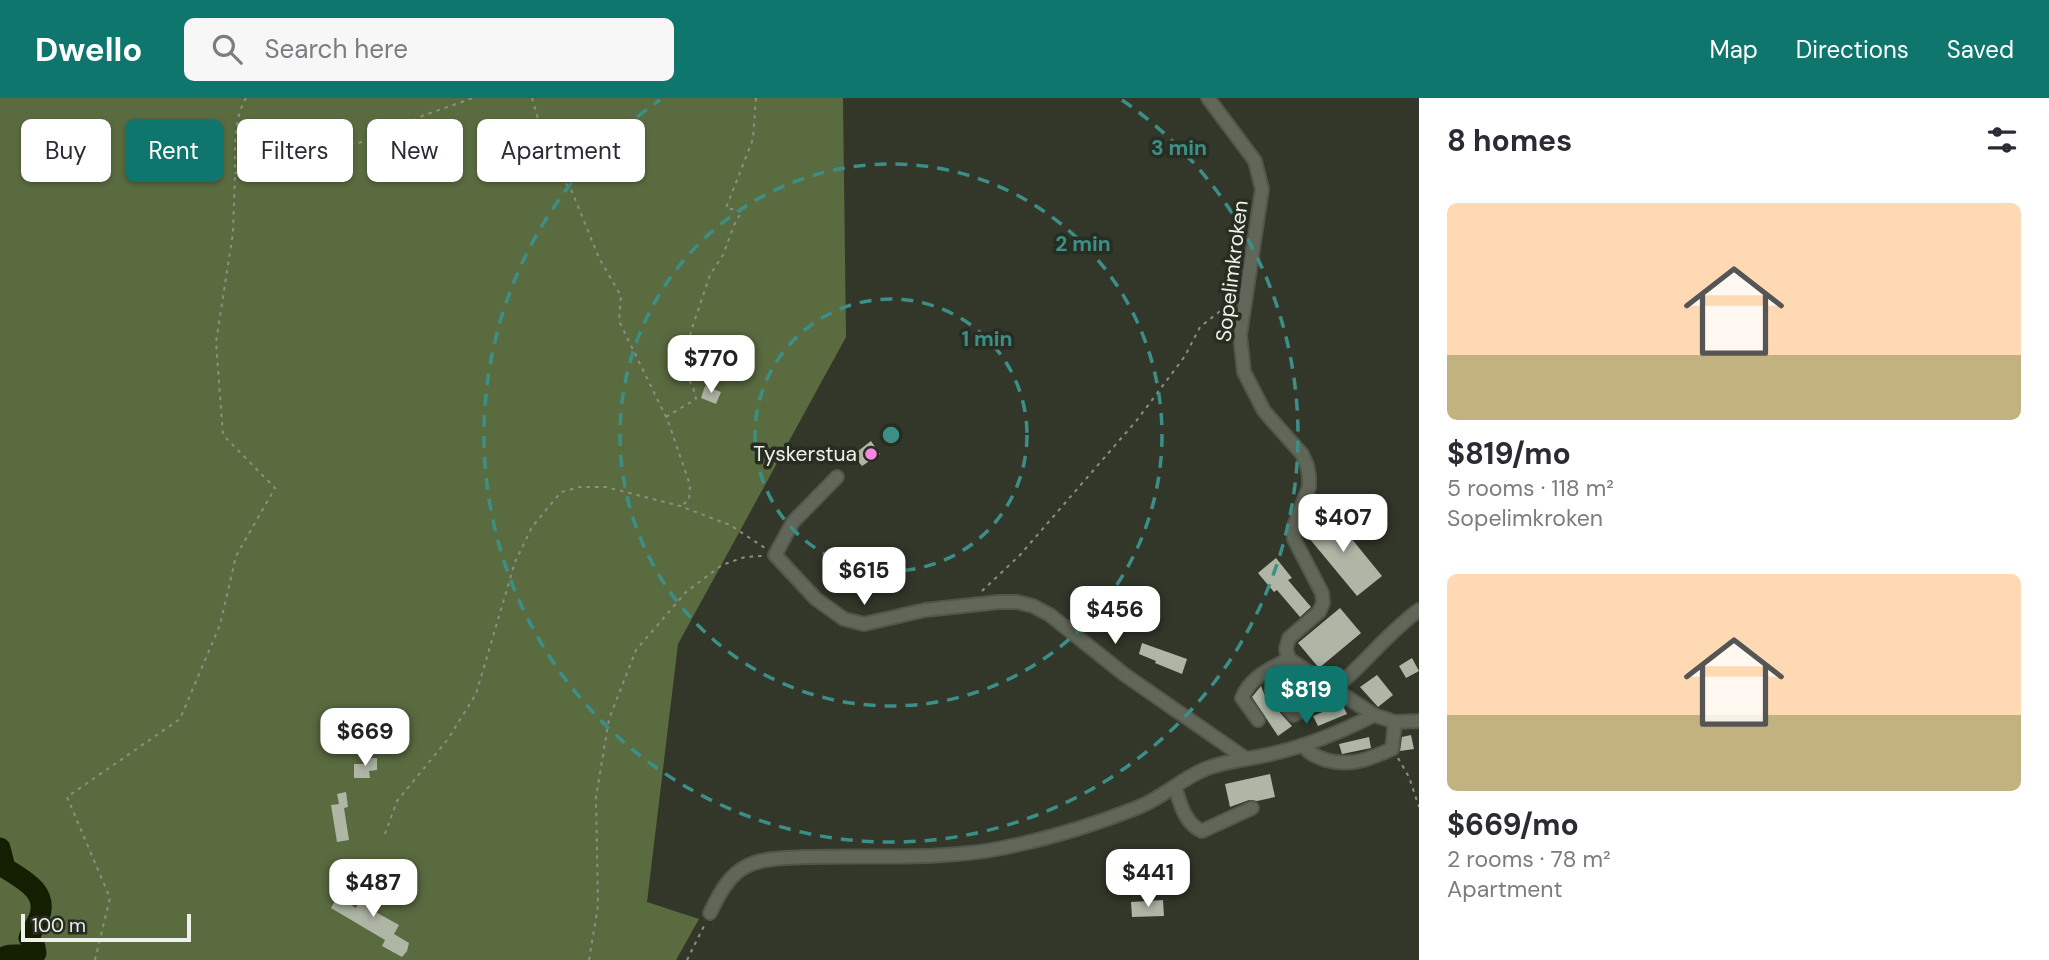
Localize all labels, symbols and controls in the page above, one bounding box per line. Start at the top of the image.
search box [184,18,674,81]
text: Dwello [35,28,142,71]
icon: search [208,30,246,68]
text: Search here [264,32,408,66]
text: Map [1710,34,1758,65]
text: Directions [1796,34,1909,65]
text: Saved [1947,34,2014,65]
chip: Buy [21,119,111,182]
chip: Rent [125,119,223,182]
chip: Filters [237,119,353,182]
chip: New [367,119,463,182]
chip: Apartment [477,119,645,182]
text: 8 homes [1447,121,1572,160]
icon: filters [1983,121,2021,159]
text: 3 min [1151,134,1207,162]
street label: Sopelimkroken [1209,199,1255,343]
text: 2 min [1055,230,1111,258]
icon: home [1671,248,1797,374]
text: 1 min [961,325,1013,353]
pin: $770 [670,336,752,395]
text: $770 [684,343,738,373]
centre of rings [879,423,903,447]
text: $819/mo [1447,434,1571,473]
place label: Tyskerstua [753,440,857,468]
marker: Tyskerstua [863,446,879,462]
text: 5 rooms · 118 m² [1447,473,1614,503]
pin: $407 [1302,494,1384,554]
text: $407 [1314,502,1372,532]
text: Sopelimkroken [1447,503,1603,533]
pin: $615 [823,547,905,607]
text: $615 [838,555,890,585]
pin: $456 [1074,587,1156,646]
text: $456 [1086,594,1144,624]
icon: home [1671,619,1797,745]
pin: $819 [1265,666,1347,726]
text: $819 [1281,674,1331,704]
pin: $669 [324,708,406,768]
text: $669 [336,716,394,746]
text: $669/mo [1447,805,1579,844]
text: 2 rooms · 78 m² [1447,844,1611,874]
pin: $441 [1107,850,1189,909]
text: $441 [1122,857,1174,887]
pin: $487 [332,860,414,919]
text: $487 [345,867,401,897]
text: Apartment [1447,874,1562,904]
scale bar [21,911,191,943]
text: 100 m [32,913,86,938]

